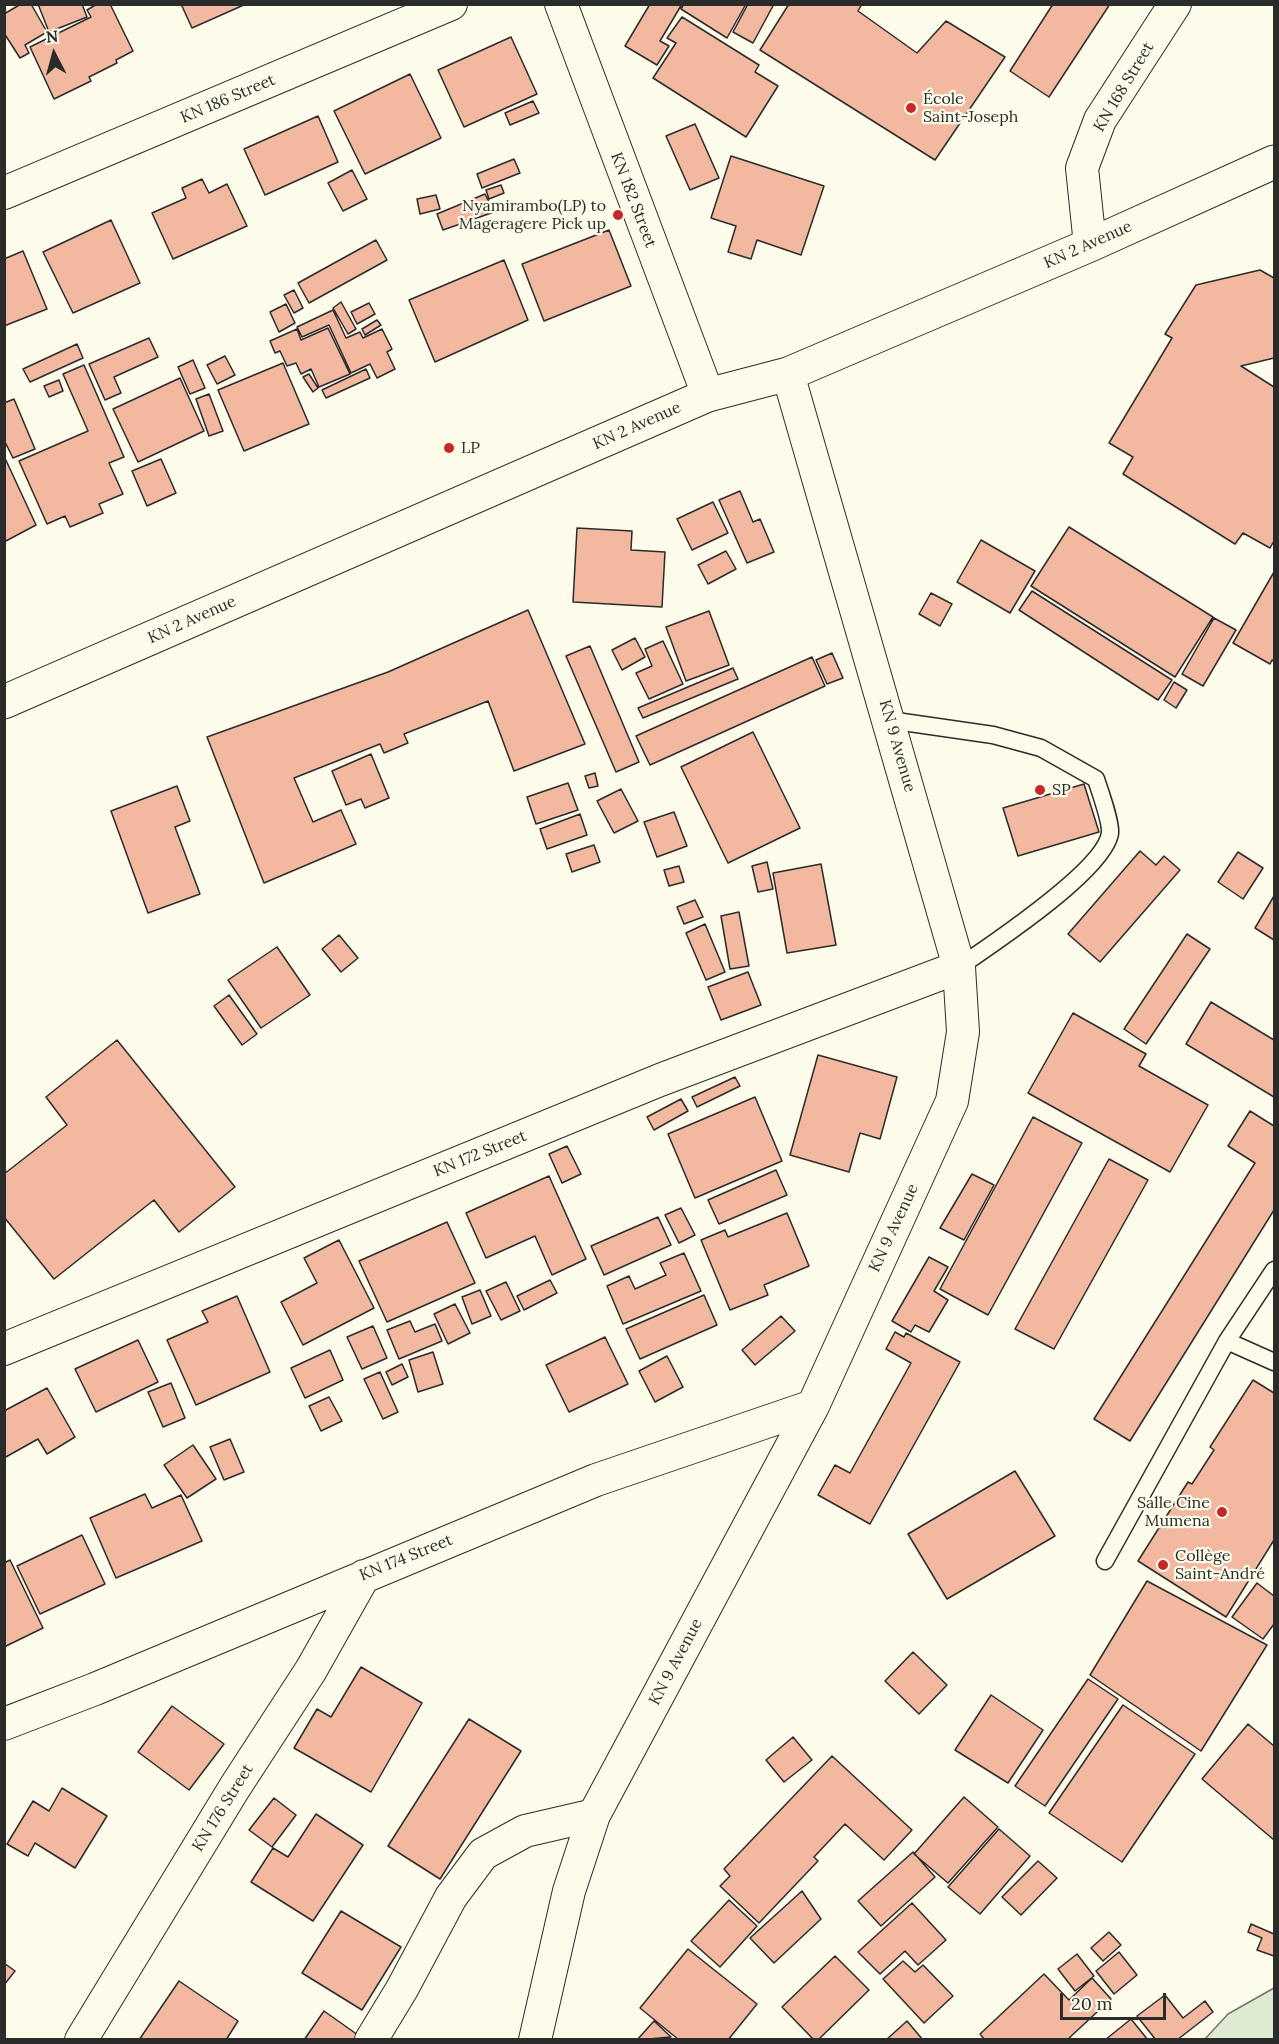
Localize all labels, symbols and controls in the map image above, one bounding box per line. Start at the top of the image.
north arrow [24,24,84,84]
text: N [45,26,59,47]
street label: KN 168 Street [1090,39,1158,135]
street label: KN 186 Street [178,70,278,128]
place label: École Saint-Joseph [923,89,1018,127]
marker: École Saint-Joseph [904,101,918,115]
street label: KN 182 Street [606,150,660,250]
place label: Nyamirambo(LP) to Mageragere Pick up [459,196,606,234]
marker: Nyamirambo(LP) to Mageragere Pick up [611,208,625,222]
street label: KN 2 Avenue [1041,217,1135,273]
street label: KN 2 Avenue [590,398,684,454]
place label: LP [461,438,480,458]
marker: LP [442,441,456,455]
street label: KN 2 Avenue [145,592,239,648]
street label: KN 9 Avenue [875,698,919,794]
place label: SP [1052,780,1071,800]
marker: SP [1033,783,1047,797]
street label: KN 172 Street [431,1127,529,1181]
street label: KN 9 Avenue [865,1181,923,1275]
place label: Salle Cine Mumena [1137,1493,1210,1531]
marker: Salle Cine Mumena [1215,1505,1229,1519]
street label: KN 174 Street [357,1531,455,1585]
place label: Collège Saint-André [1175,1546,1265,1584]
marker: Collège Saint-André [1156,1558,1170,1572]
street label: KN 9 Avenue [645,1616,707,1708]
street label: KN 176 Street [189,1761,257,1855]
scale bar [1063,1981,1170,2019]
text: 20 m [1071,1992,1113,2015]

